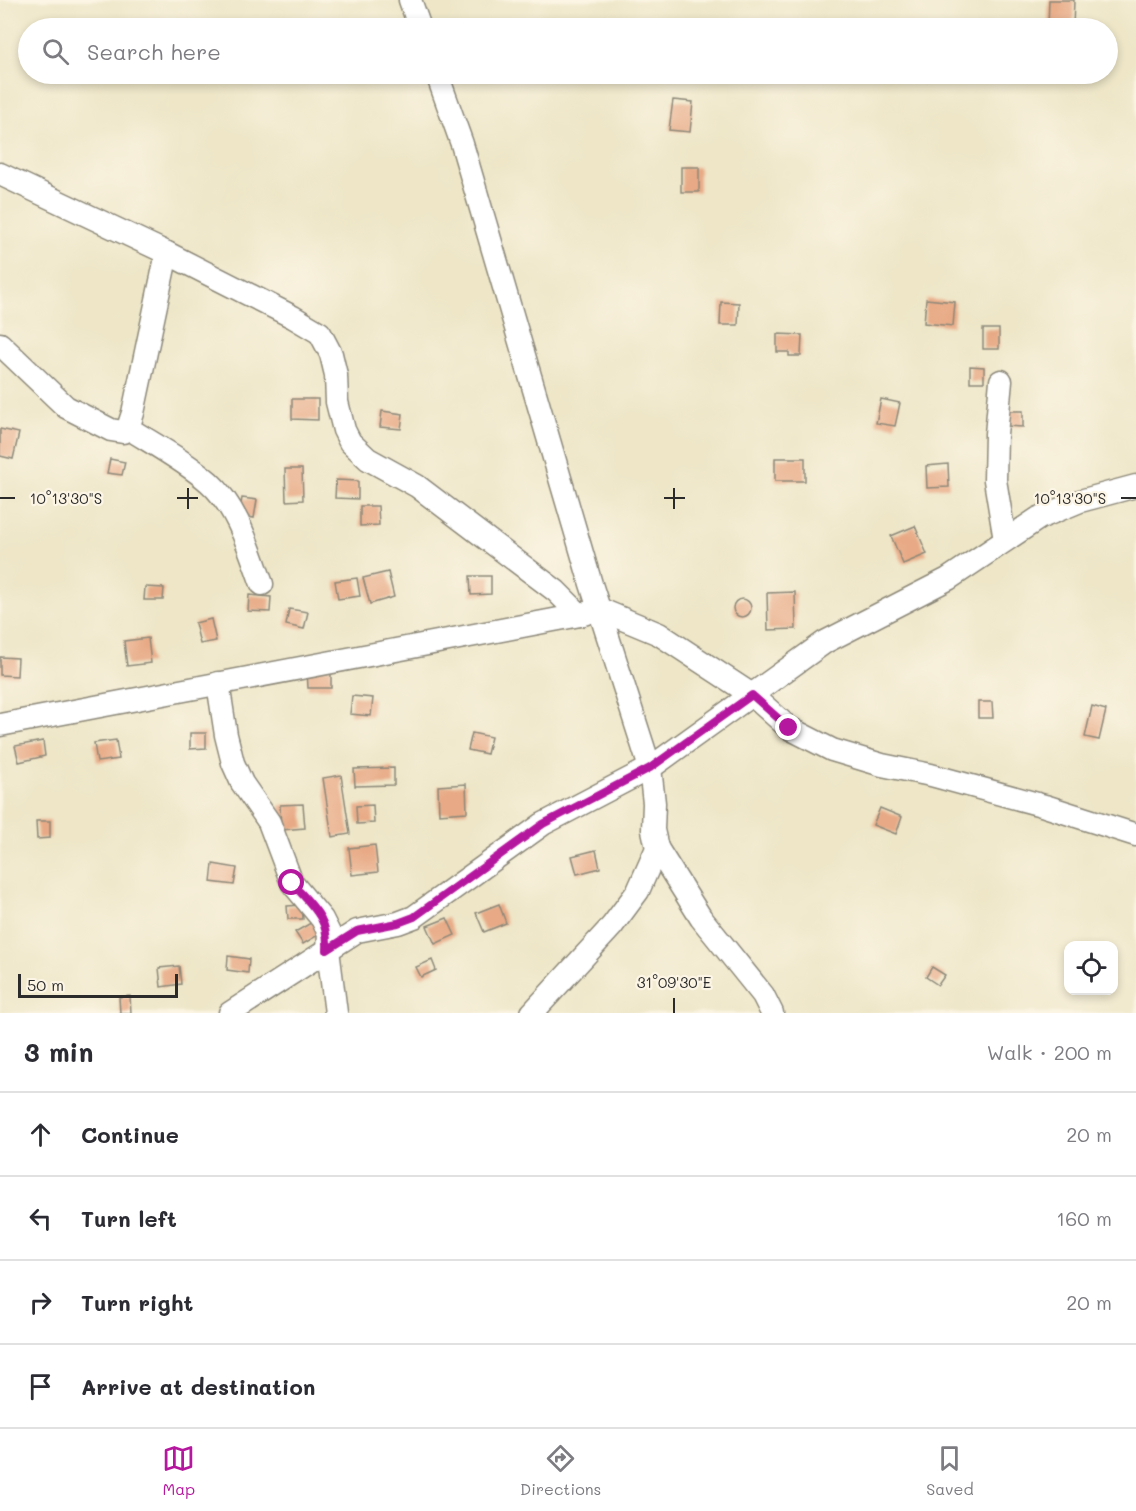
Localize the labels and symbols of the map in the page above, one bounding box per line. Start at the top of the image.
text: 10°13'30"S [30,488,102,508]
text: 10°13'30"S [1034,488,1106,508]
route end [775,714,801,740]
route start [278,869,304,895]
scale bar [18,971,178,998]
text: 31°09'30"E [637,972,712,992]

